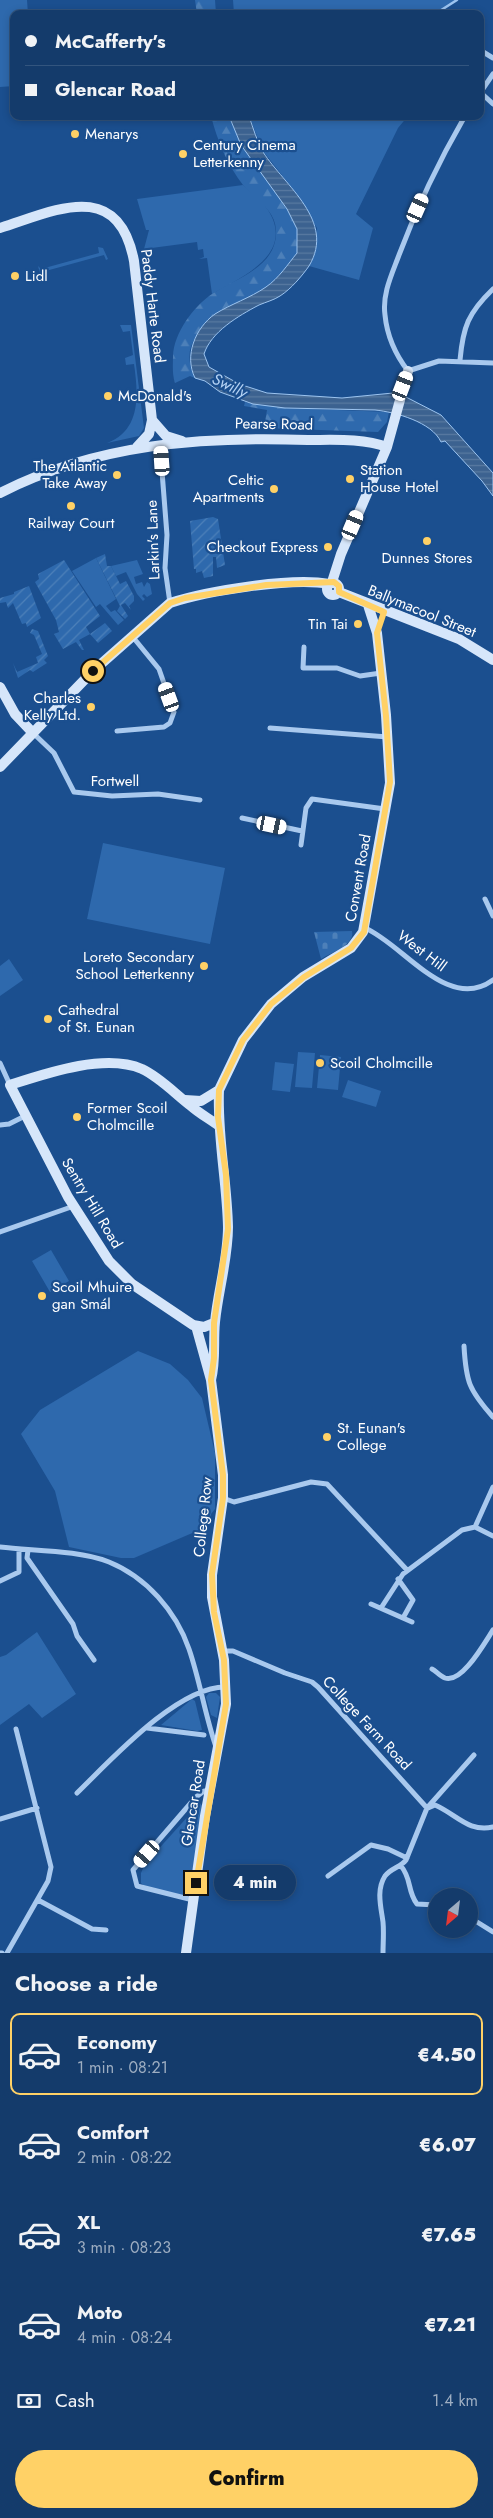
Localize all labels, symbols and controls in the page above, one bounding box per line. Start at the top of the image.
text: McCafferty’s [55,28,166,55]
text: Glencar Road [55,76,176,103]
place label: Menarys [85,123,138,145]
marker: Menarys [69,128,81,140]
place label: Century Cinema Letterkenny [193,134,296,173]
marker: Century Cinema Letterkenny [177,148,189,160]
car [405,191,430,225]
street label: Paddy Harte Road [135,248,171,364]
place label: Lidl [25,265,48,287]
marker: Lidl [9,270,21,282]
water label: Swilly [208,367,253,404]
car [390,369,415,403]
place label: McDonald's [118,385,192,407]
marker: McDonald's [102,390,114,402]
street label: Pearse Road [235,412,313,436]
car [153,446,170,476]
place label: The Atlantic Take Away [33,455,107,494]
place label: Station House Hotel [360,459,439,498]
marker: The Atlantic Take Away [111,469,123,481]
place label: Celtic Apartments [193,469,264,508]
marker: Station House Hotel [344,473,356,485]
marker: Celtic Apartments [268,483,280,495]
street label: Larkin's Lane [141,499,165,580]
marker: Railway Court [65,500,77,512]
car [340,508,365,542]
place label: Railway Court [28,512,115,534]
marker: Dunnes Stores [421,535,433,547]
place label: Checkout Express [207,536,318,558]
marker: Checkout Express [322,541,334,553]
place label: Dunnes Stores [382,547,472,569]
street label: Ballymacool Street [364,579,480,643]
place label: Tin Tai [308,613,348,635]
marker: Tin Tai [352,618,364,630]
route start [82,660,104,682]
car [156,680,181,714]
place label: Charles Kelly Ltd. [24,687,81,726]
marker: Charles Kelly Ltd. [85,701,97,713]
street label: Fortwell [91,770,139,792]
car [255,815,288,835]
street label: Convent Road [339,832,377,924]
street label: West Hill [393,925,451,977]
place label: Loreto Secondary School Letterkenny [75,946,194,985]
marker: Loreto Secondary School Letterkenny [198,960,210,972]
place label: Cathedral of St. Eunan [58,999,135,1038]
marker: Cathedral of St. Eunan [42,1013,54,1025]
place label: Scoil Cholmcille [330,1052,433,1074]
marker: Scoil Cholmcille [314,1057,326,1069]
place label: Former Scoil Cholmcille [87,1097,167,1136]
marker: Former Scoil Cholmcille [71,1111,83,1123]
street label: Sentry Hill Road [56,1153,128,1253]
place label: Scoil Mhuire gan Smál [52,1276,132,1315]
marker: Scoil Mhuire gan Smál [36,1290,48,1302]
place label: St. Eunan's College [337,1417,405,1456]
marker: St. Eunan's College [321,1431,333,1443]
street label: College Row [188,1475,218,1558]
street label: College Farm Road [317,1671,417,1775]
street label: Glencar Road [175,1758,211,1848]
car [131,1838,162,1870]
callout: 4 min [214,1866,296,1900]
text: 4 min [233,1871,277,1894]
route end [185,1872,207,1894]
north arrow [428,1888,478,1938]
map controls [428,1888,478,1938]
text: Choose a ride [15,1967,158,1999]
text: Economy [77,2029,157,2056]
icon: car [17,2032,62,2077]
text: €4.50 [417,2041,476,2068]
text: 1 min · 08:21 [77,2056,168,2079]
text: Comfort [77,2119,149,2146]
icon: car [17,2122,62,2167]
text: €6.07 [419,2131,476,2158]
text: 2 min · 08:22 [77,2146,172,2169]
text: XL [77,2209,100,2236]
icon: car [17,2212,62,2257]
text: €7.65 [421,2221,476,2248]
text: 3 min · 08:23 [77,2236,171,2259]
text: Moto [77,2299,122,2326]
icon: car [17,2302,62,2347]
text: €7.21 [424,2311,476,2338]
text: 4 min · 08:24 [77,2326,172,2349]
icon: cash [15,2387,43,2415]
text: Cash [55,2387,95,2414]
text: 1.4 km [432,2389,478,2412]
button: Confirm [15,2450,478,2508]

